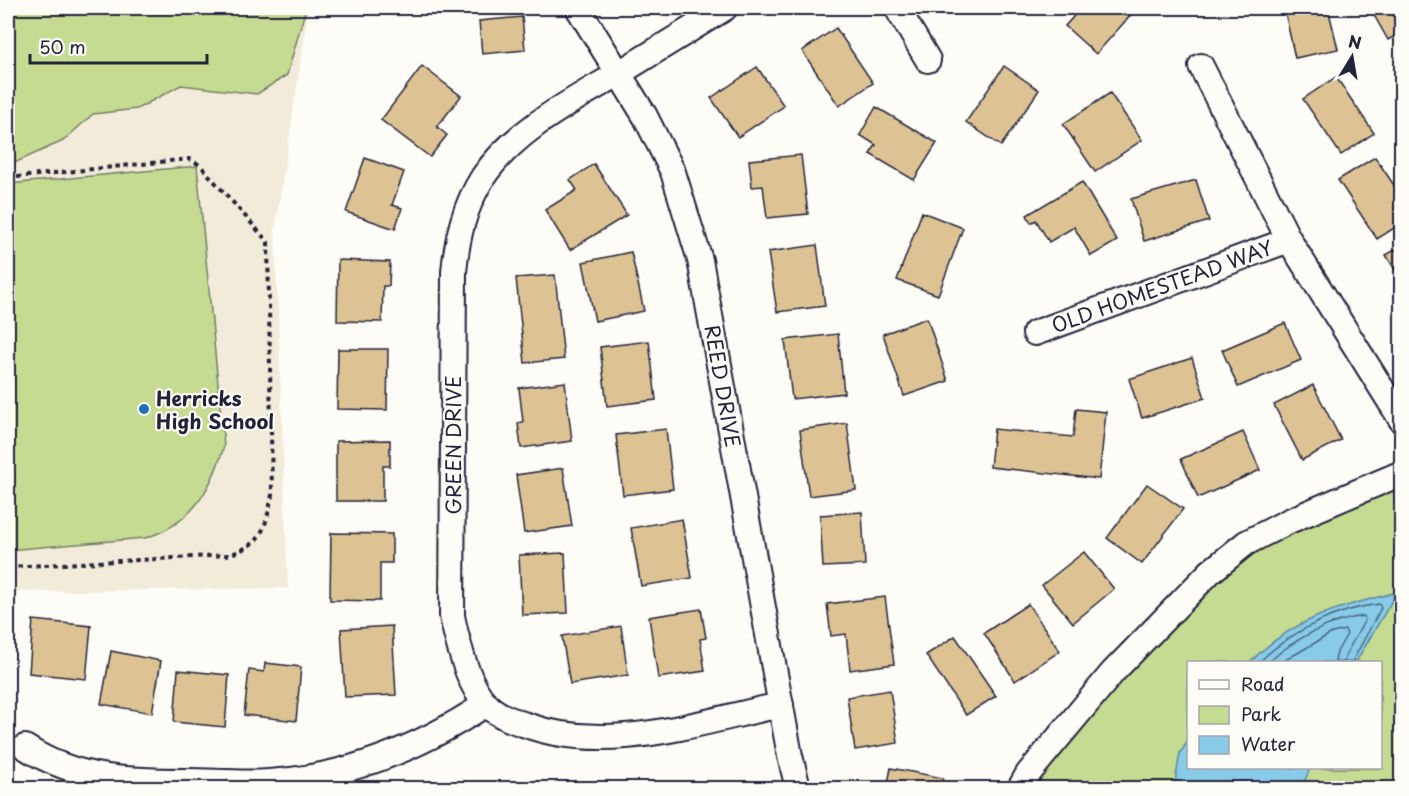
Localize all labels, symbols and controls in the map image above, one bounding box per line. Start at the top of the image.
scale bar [30,27,207,65]
north arrow [1322,27,1382,87]
text: N [1347,28,1364,54]
text: 50 m [39,33,86,60]
street label: OLD HOMESTEAD WAY [1047,232,1277,340]
street label: REED DRIVE [697,323,749,449]
street label: GREEN DRIVE [438,376,468,514]
place label: Herricks High School [156,383,274,436]
marker: Herricks High School [137,402,151,416]
legend [1187,661,1382,769]
text: Road [1241,670,1285,697]
text: Park [1241,700,1281,727]
text: Water [1241,730,1296,757]

